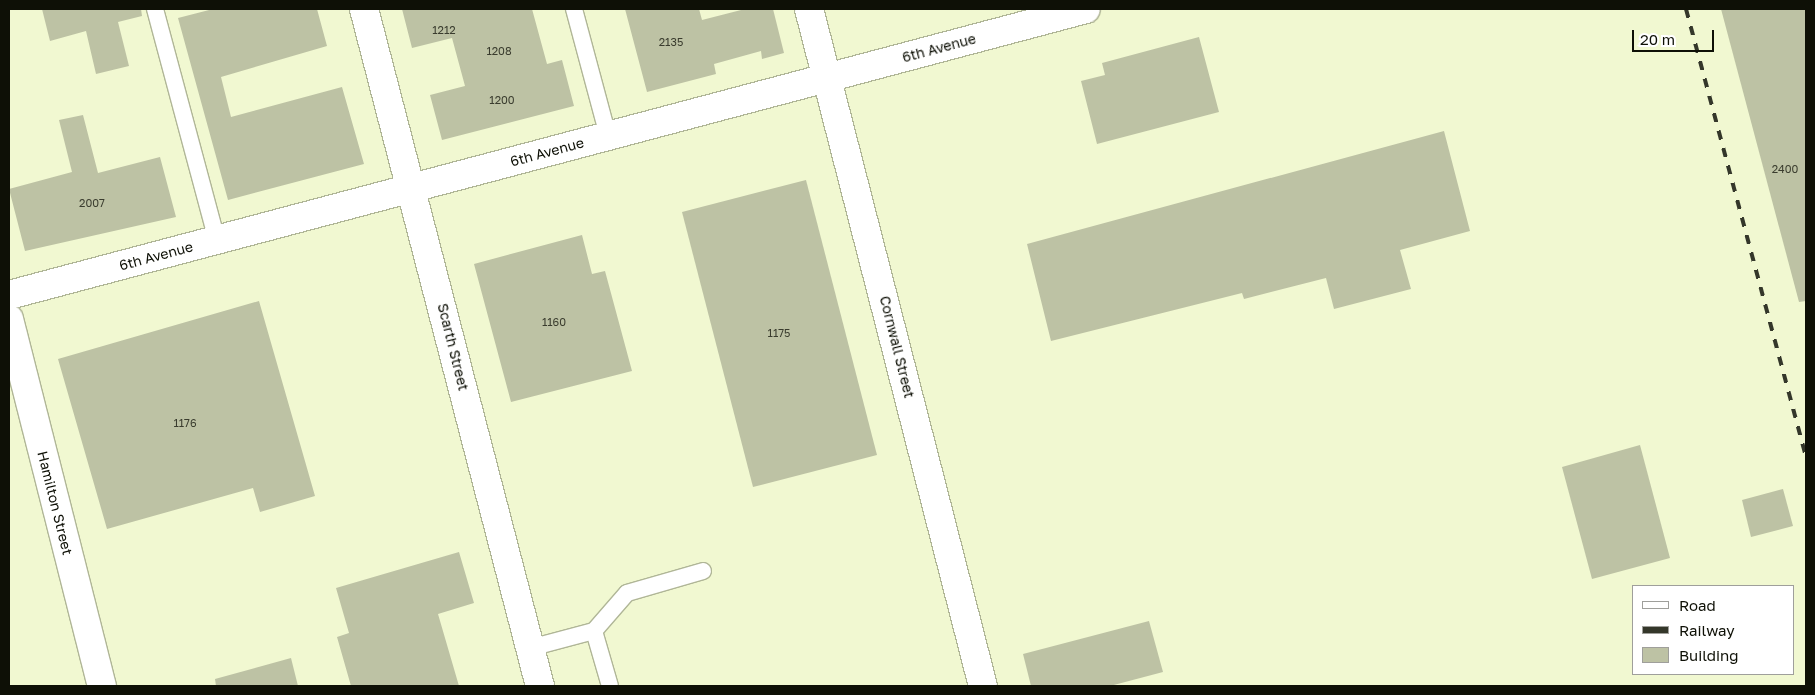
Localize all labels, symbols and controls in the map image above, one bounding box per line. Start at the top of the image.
scale bar [1635,20,1718,52]
house number: 1212 [432,23,456,37]
street label: 6th Avenue [900,30,978,66]
text: 20 m [1640,30,1675,48]
house number: 2135 [659,35,683,49]
house number: 1208 [486,44,512,58]
house number: 1200 [489,93,515,107]
street label: 6th Avenue [508,134,586,170]
house number: 2400 [1772,162,1798,176]
house number: 2007 [79,196,105,210]
street label: 6th Avenue [117,238,195,274]
street label: Cornwall Street [876,294,918,400]
street label: Scarth Street [434,302,472,392]
house number: 1160 [542,315,566,329]
house number: 1175 [768,326,790,340]
house number: 1176 [173,416,197,430]
street label: Hamilton Street [34,449,76,557]
legend [1632,585,1795,675]
text: Road [1679,596,1716,614]
text: Railway [1679,621,1735,639]
text: Building [1679,646,1739,664]

